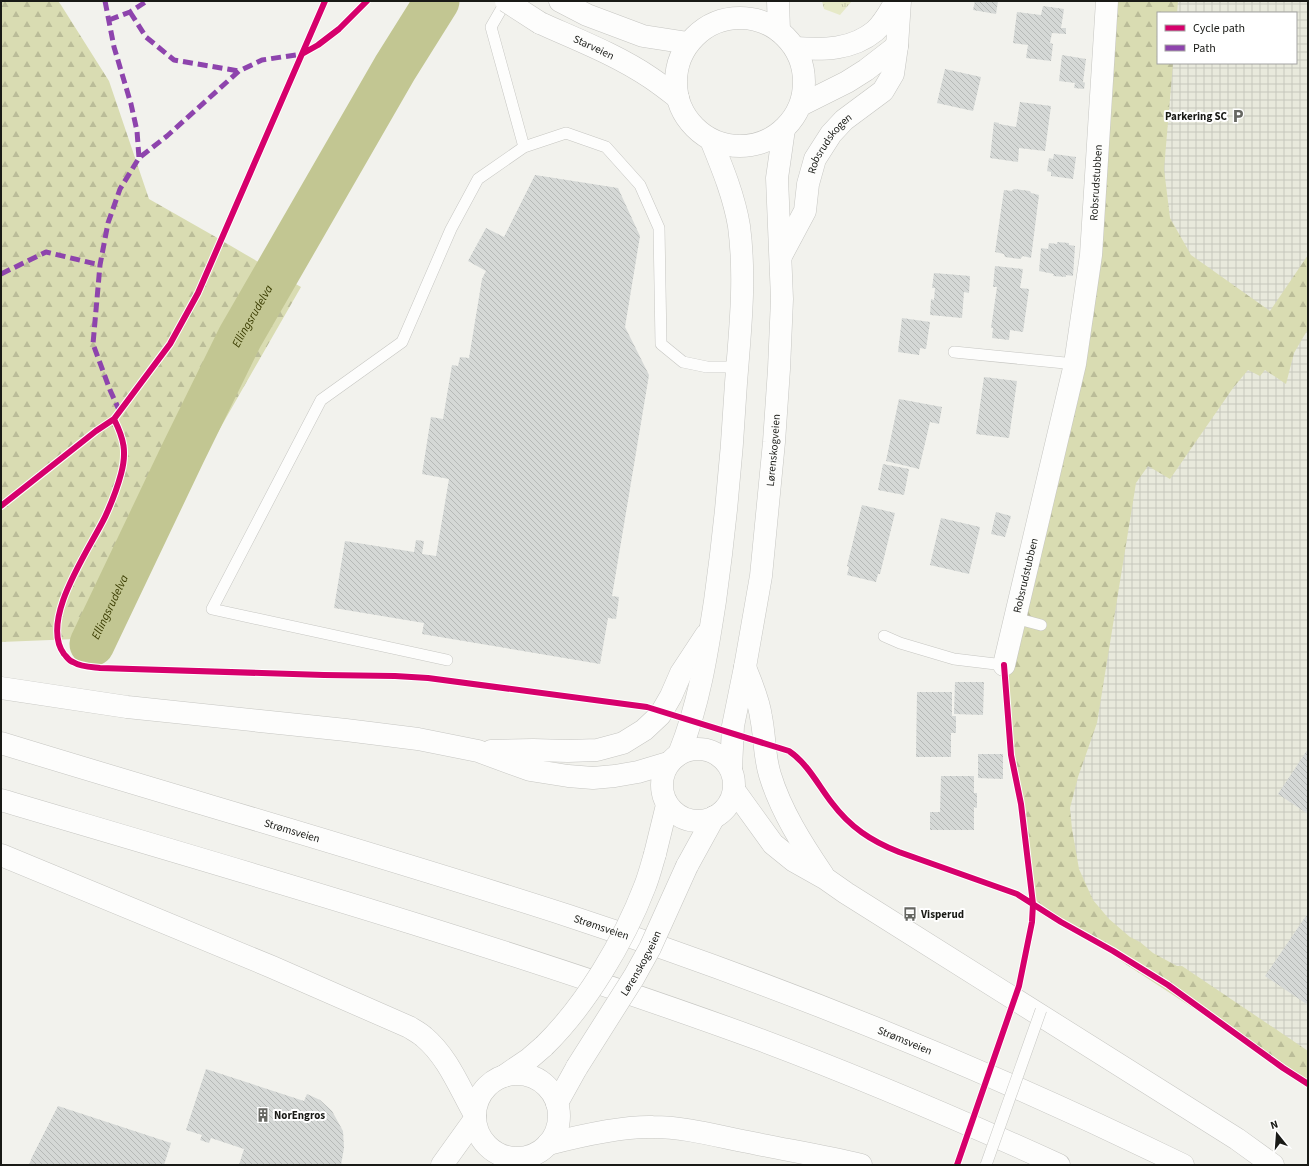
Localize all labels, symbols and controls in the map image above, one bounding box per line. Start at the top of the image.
legend [1157,12,1297,64]
text: Cycle path [1193,20,1245,37]
street label: Starveien [571,32,617,63]
text: Path [1193,40,1216,57]
parking icon: Parkering SC [1230,108,1246,124]
place label: Parkering SC [1165,109,1228,124]
street label: Robsrudskogen [804,110,855,175]
street label: Robsrudstubben [1086,144,1106,221]
water label: Ellingsrudelva [228,281,278,351]
street label: Lørenskogveien [763,414,784,487]
street label: Robsrudstubben [1010,537,1042,615]
water label: Ellingsrudelva [87,572,133,642]
street label: Strømsveien [262,815,322,846]
bus stop icon: Visperud [902,906,918,922]
place label: Visperud [920,907,964,922]
street label: Strømsveien [572,911,631,944]
street label: Lørenskogveien [617,928,665,999]
street label: Strømsveien [875,1023,934,1059]
building icon: NorEngros [255,1107,271,1123]
place label: NorEngros [274,1108,325,1123]
north arrow [1257,1114,1297,1154]
text: N [1269,1117,1280,1133]

